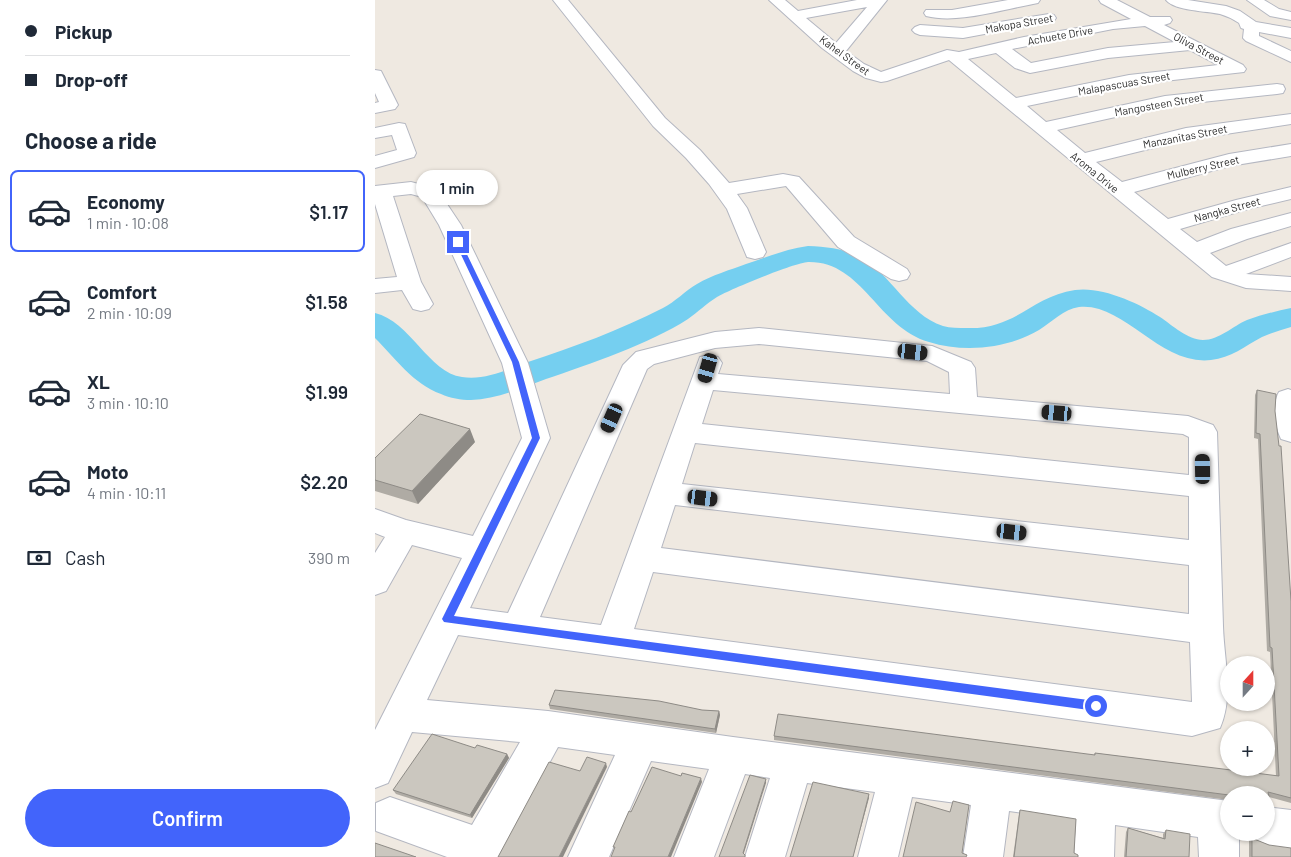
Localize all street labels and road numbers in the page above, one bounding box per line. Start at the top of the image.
street label: Makopa Street [984,11,1054,35]
street label: Achuete Drive [1026,23,1094,47]
street label: Oliva Street [1172,29,1226,67]
street label: Kahel Street [817,32,873,78]
street label: Malapascuas Street [1077,68,1171,98]
street label: Mangosteen Street [1113,90,1205,118]
street label: Manzanitas Street [1142,121,1228,151]
street label: Aroma Drive [1068,149,1122,195]
street label: Mulberry Street [1166,152,1240,182]
street label: Nangka Street [1192,194,1262,224]

